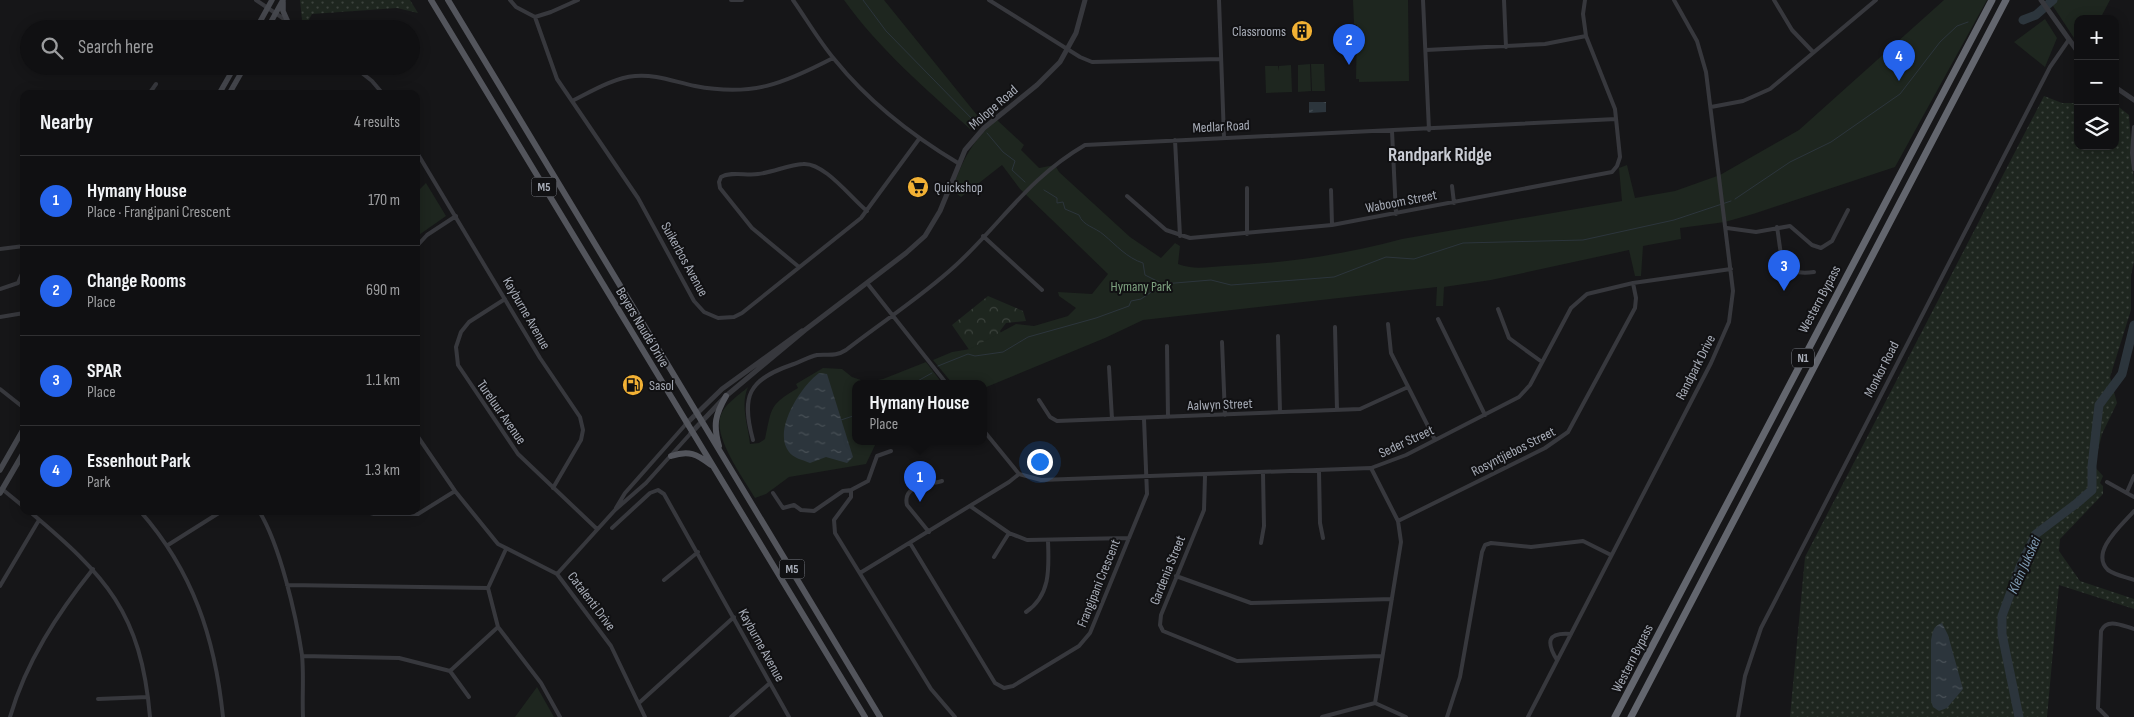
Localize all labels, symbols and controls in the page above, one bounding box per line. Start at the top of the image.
map controls [2074,15,2119,150]
button: + [2074,15,2119,60]
building icon: Classrooms [1290,19,1314,43]
search box [20,20,420,75]
place label: Classrooms [1232,23,1286,40]
pin: 2 [1333,24,1365,65]
icon: search [38,34,66,62]
text: Search here [78,36,154,59]
pin: 4 [1883,40,1915,81]
button: − [2074,60,2119,105]
street label: Molope Road [965,81,1021,133]
button: layers [2074,105,2119,150]
text: Nearby [40,110,93,135]
text: 4 results [354,113,400,132]
street label: Medlar Road [1192,117,1250,136]
district label: Randpark Ridge [1388,144,1492,167]
supermarket icon: Quickshop [906,175,930,199]
road number: M5 [532,178,556,196]
place label: Quickshop [934,179,983,196]
text: Hymany House [87,180,187,203]
street label: Waboom Street [1364,186,1438,217]
text: 1 [53,191,59,210]
text: 170 m [368,191,400,210]
text: Place · Frangipani Crescent [87,203,231,222]
street label: Suikerbos Avenue [657,219,712,299]
pin: 3 [1768,250,1800,291]
street label: Western Bypass [1795,263,1844,336]
text: Change Rooms [87,270,186,293]
street label: Kayburne Avenue [499,274,554,352]
park label: Hymany Park [1111,278,1172,295]
text: 2 [52,281,60,300]
text: 690 m [366,281,400,300]
street label: Beyers Naudé Drive [612,284,673,370]
text: Place [87,293,116,312]
street label: Randpark Drive [1672,332,1719,403]
street label: Monkor Road [1860,338,1903,400]
road number: N1 [1792,348,1814,368]
text: SPAR [87,360,122,383]
text: 3 [52,371,60,390]
text: 1.1 km [366,371,400,390]
fuel station icon: Sasol [621,373,645,397]
street label: Tureluur Avenue [473,377,530,448]
place label: Sasol [649,377,674,394]
popup [852,380,987,445]
text: Place [87,383,116,402]
text: Hymany House [870,392,969,415]
street label: Aalwyn Street [1186,395,1253,414]
text: Place [870,415,898,434]
street label: Seder Street [1376,421,1436,462]
street label: Rosyntjiebos Street [1468,423,1558,480]
your location [1027,449,1053,475]
text: Essenhout Park [87,450,191,473]
text: 4 [52,461,60,480]
text: 1.3 km [365,461,400,480]
pin: 1 [904,461,936,502]
text: Park [87,473,110,492]
street label: Gardenia Street [1146,533,1189,607]
water label: Klein Jukskei [2003,533,2046,597]
street label: Frangipani Crescent [1073,537,1124,630]
road number: M5 [780,560,804,578]
street label: Catalenti Drive [564,568,619,634]
street label: Kayburne Avenue [735,606,789,685]
street label: Western Bypass [1608,621,1657,695]

